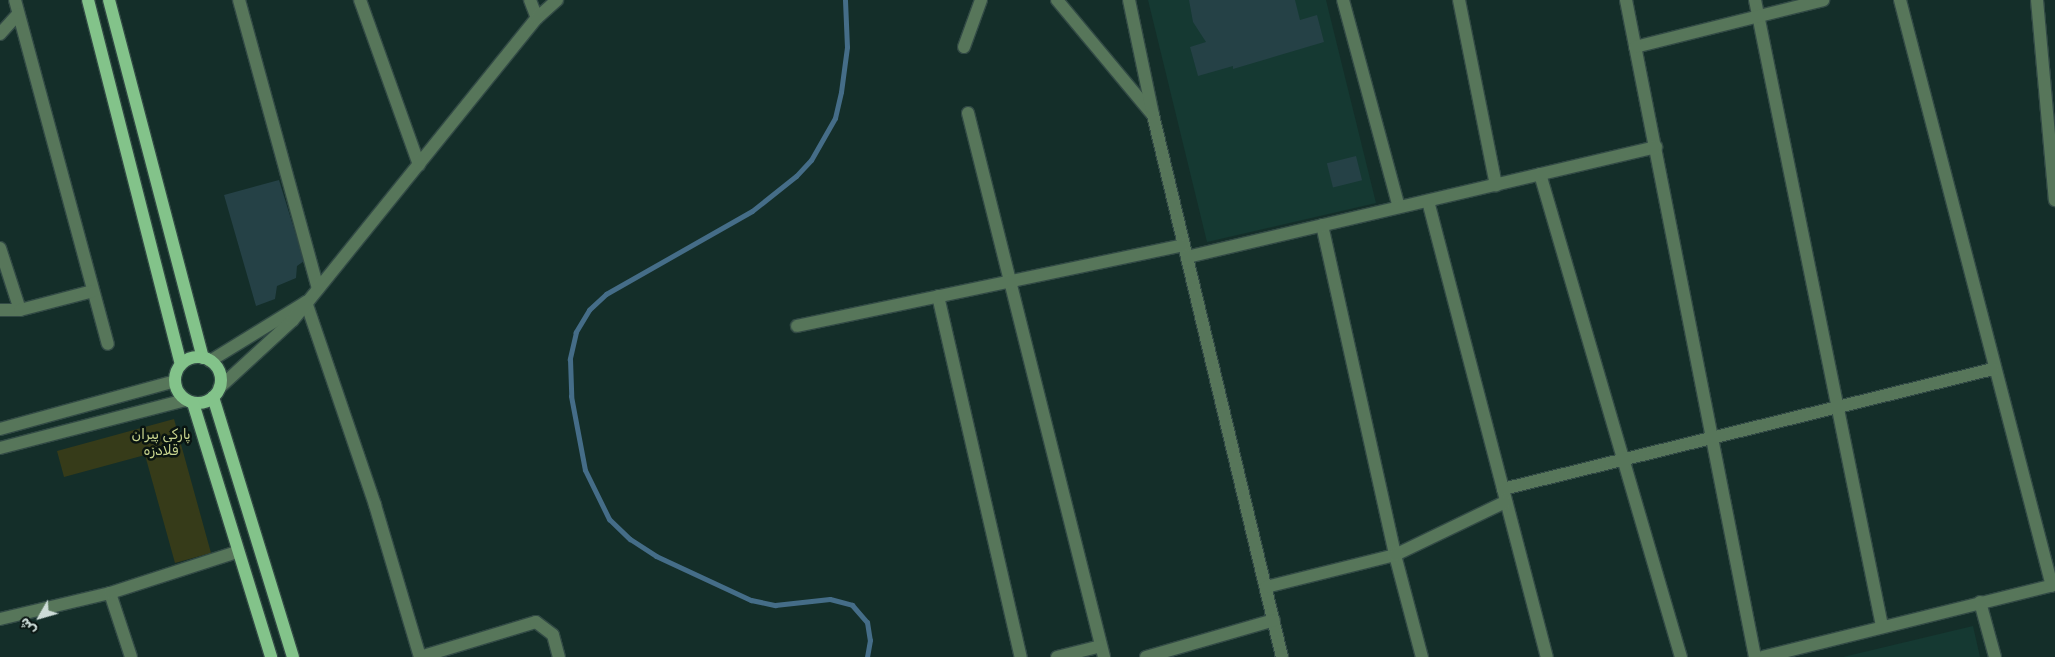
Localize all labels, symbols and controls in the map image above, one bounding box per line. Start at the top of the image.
park label: پارکی پیران قلادزه [131,427,191,460]
north arrow [15,592,65,642]
text: ش [16,614,40,639]

